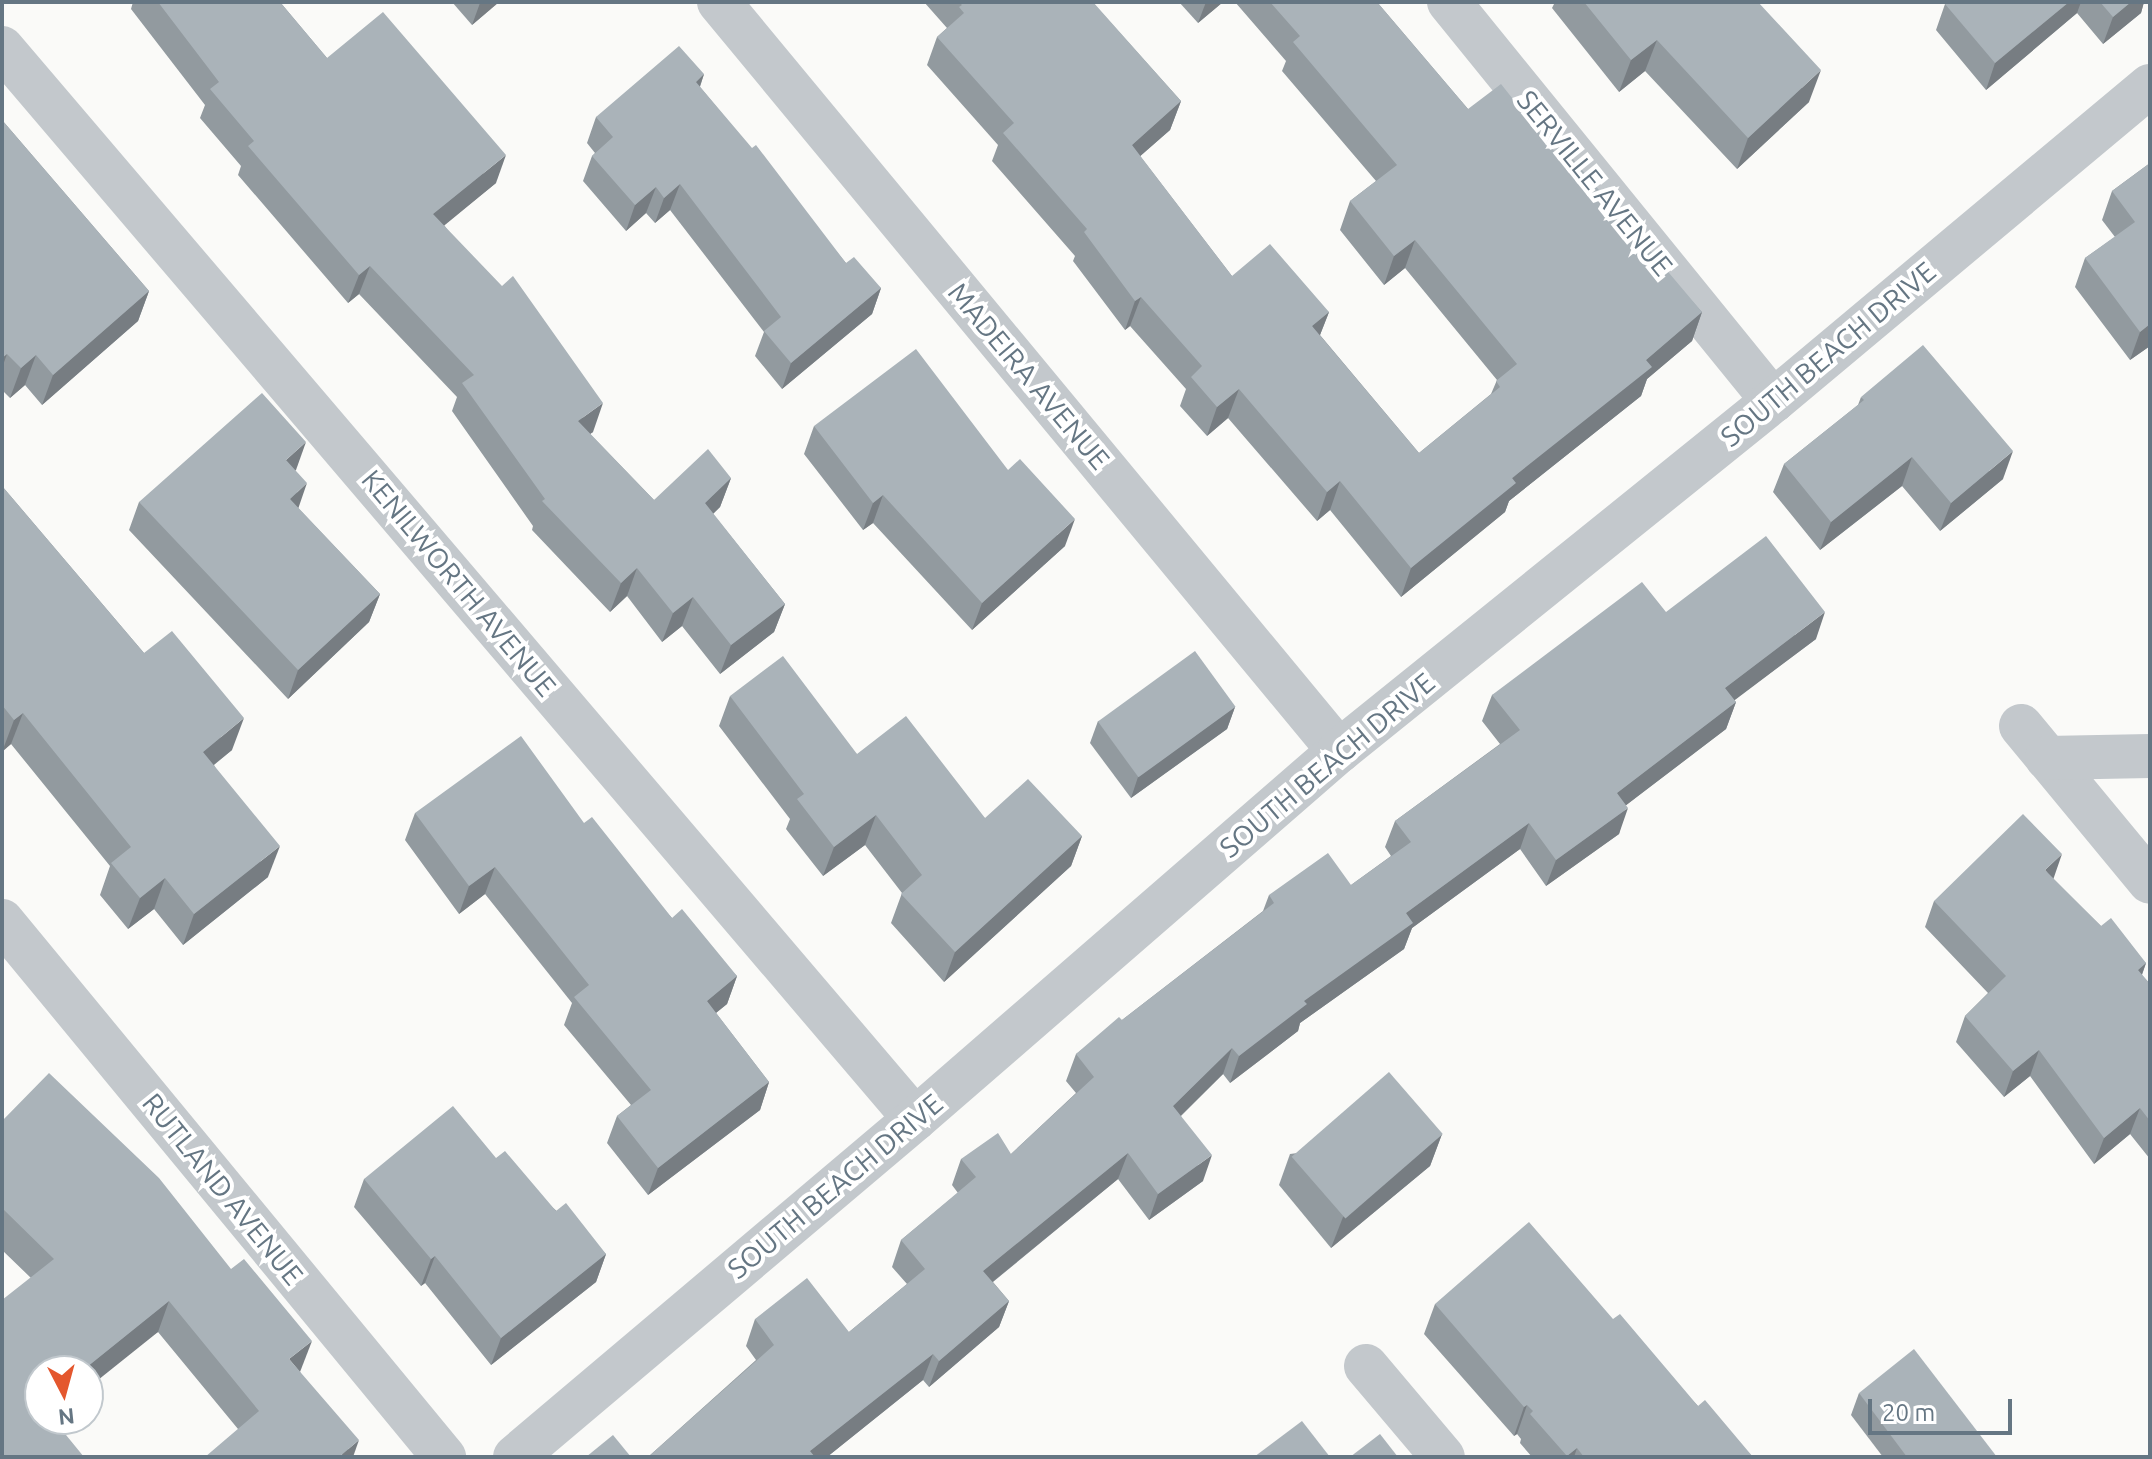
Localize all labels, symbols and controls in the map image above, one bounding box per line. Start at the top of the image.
street label: SERVILLE AVENUE [1510,84,1680,282]
street label: SOUTH BEACH DRIVE [1714,254,1942,454]
street label: MADEIRA AVENUE [941,276,1117,476]
street label: KENILWORTH AVENUE [355,463,563,703]
street label: SOUTH BEACH DRIVE [1213,665,1441,865]
street label: RUTLAND AVENUE [135,1086,311,1292]
street label: SOUTH BEACH DRIVE [721,1086,949,1286]
north arrow [24,1355,104,1435]
scale bar [1872,1383,2016,1433]
text: 20 m [1882,1399,1935,1426]
text: N [57,1404,76,1431]

